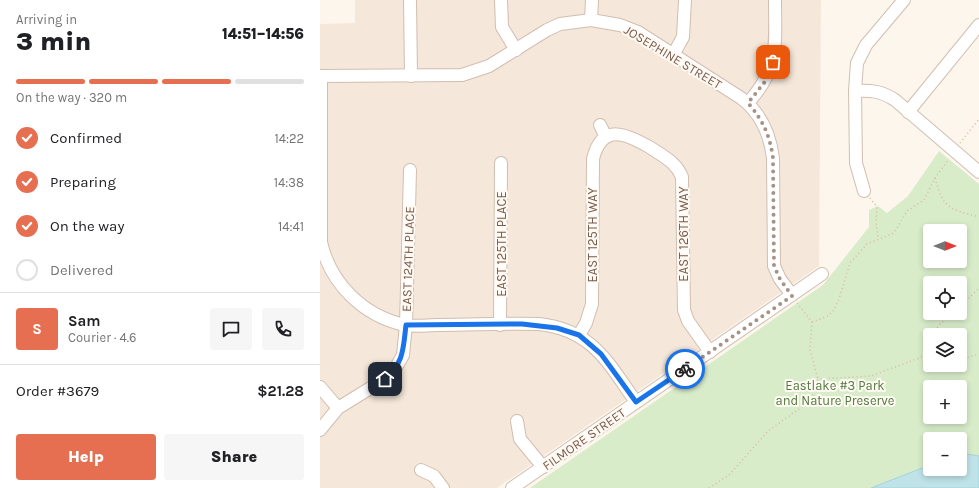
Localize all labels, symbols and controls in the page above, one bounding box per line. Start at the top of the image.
text: Arriving in [16,12,77,27]
street label: JOSEPHINE STREET [622,22,725,92]
text: 14:51–14:56 [222,25,304,43]
text: 3 min [16,26,91,57]
pin [756,45,790,79]
icon: bag [762,51,784,73]
text: On the way · 320 m [16,90,127,105]
icon: check [16,127,38,149]
text: Confirmed [50,129,122,147]
text: 14:22 [274,131,304,146]
icon: check [16,171,38,193]
text: Preparing [50,173,116,191]
text: 14:38 [274,175,304,190]
street label: EAST 126TH WAY [676,186,691,282]
street label: EAST 125TH WAY [585,187,600,283]
street label: EAST 125TH PLACE [494,191,509,297]
street label: EAST 124TH PLACE [399,206,417,312]
icon: check [16,215,38,237]
text: On the way [50,217,124,235]
text: 14:41 [278,219,304,234]
north arrow [923,224,967,268]
map controls [923,224,967,476]
text: Delivered [50,261,114,279]
button: locate [923,276,967,320]
button: chat [210,308,252,350]
button: phone [262,308,304,350]
text: Sam [68,312,101,330]
text: S [32,320,42,338]
button: layers [923,328,967,372]
text: Courier · 4.6 [68,330,136,345]
courier [665,349,705,389]
icon: bike [674,358,696,380]
pin [368,362,402,396]
icon: home [374,368,396,390]
park label: Eastlake #3 Park and Nature Preserve [775,378,895,408]
button: + [923,380,967,424]
text: Order #3679 [16,382,99,400]
text: $21.28 [257,382,304,400]
street label: FILMORE STREET [540,405,629,473]
button: − [923,432,967,476]
button: Help [16,434,156,480]
button: Share [164,434,304,480]

